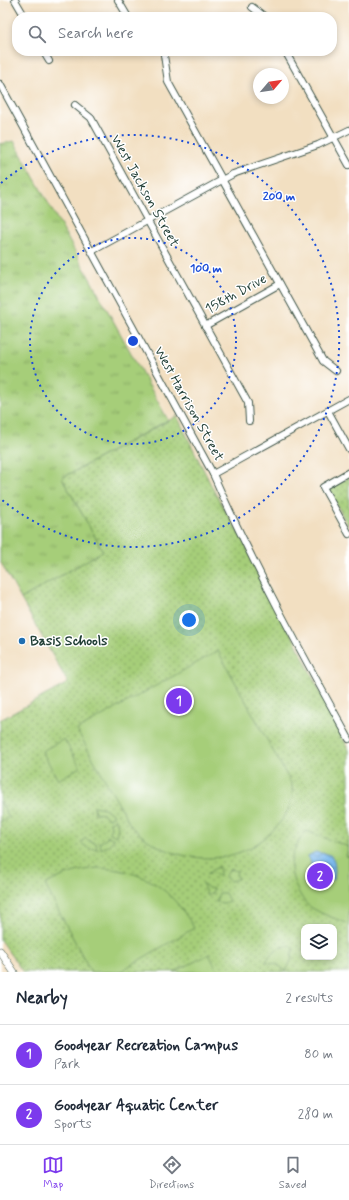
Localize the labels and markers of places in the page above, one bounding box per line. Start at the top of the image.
centre of rings [126,334,140,348]
place label: Basis Schools [30,632,108,650]
marker: Basis Schools [17,636,27,646]
pin: 1 [166,686,192,716]
pin: 2 [307,861,333,891]

